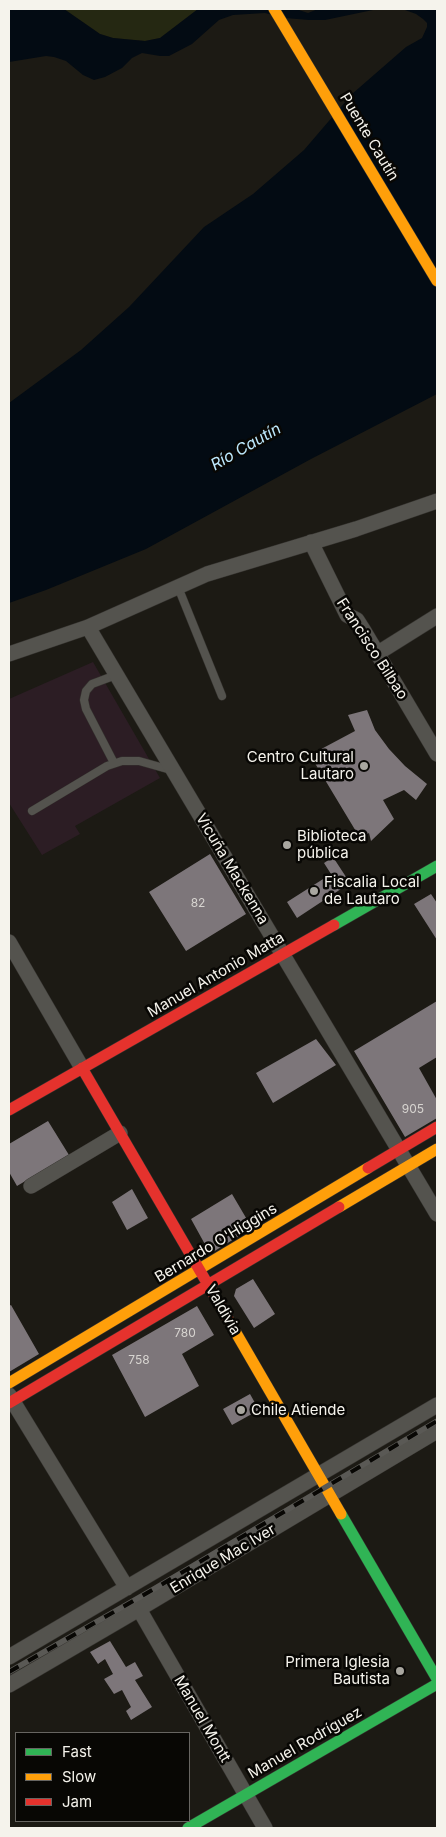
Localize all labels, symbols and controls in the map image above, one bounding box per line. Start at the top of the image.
street label: Puente Cautín [336,90,402,184]
water label: Río Cautín [207,419,285,475]
street label: Francisco Bilbao [333,595,411,703]
place label: Centro Cultural Lautaro [247,748,354,783]
marker: Centro Cultural Lautaro [358,760,370,772]
street label: Vicuña Mackenna [192,810,272,928]
place label: Biblioteca pública [297,827,367,862]
marker: Biblioteca pública [281,839,293,851]
place label: Fiscalia Local de Lautaro [324,873,420,908]
marker: Fiscalia Local de Lautaro [308,885,320,897]
house number: 82 [191,896,205,910]
street label: Manuel Antonio Matta [144,928,288,1022]
house number: 905 [402,1102,424,1116]
street label: Bernardo O'Higgins [152,1199,280,1287]
street label: Valdivia [201,1282,245,1338]
house number: 780 [174,1326,196,1340]
house number: 758 [128,1353,150,1367]
place label: Chile Atiende [251,1401,345,1419]
marker: Chile Atiende [235,1404,247,1416]
street label: Enrique Mac Iver [167,1520,279,1598]
place label: Primera Iglesia Bautista [285,1653,390,1688]
marker: Primera Iglesia Bautista [394,1665,406,1677]
street label: Manuel Montt [170,1672,234,1766]
street label: Manuel Rodríguez [245,1703,365,1783]
legend [15,1732,190,1822]
text: Fast [62,1742,92,1761]
text: Slow [62,1767,96,1786]
text: Jam [62,1792,92,1811]

